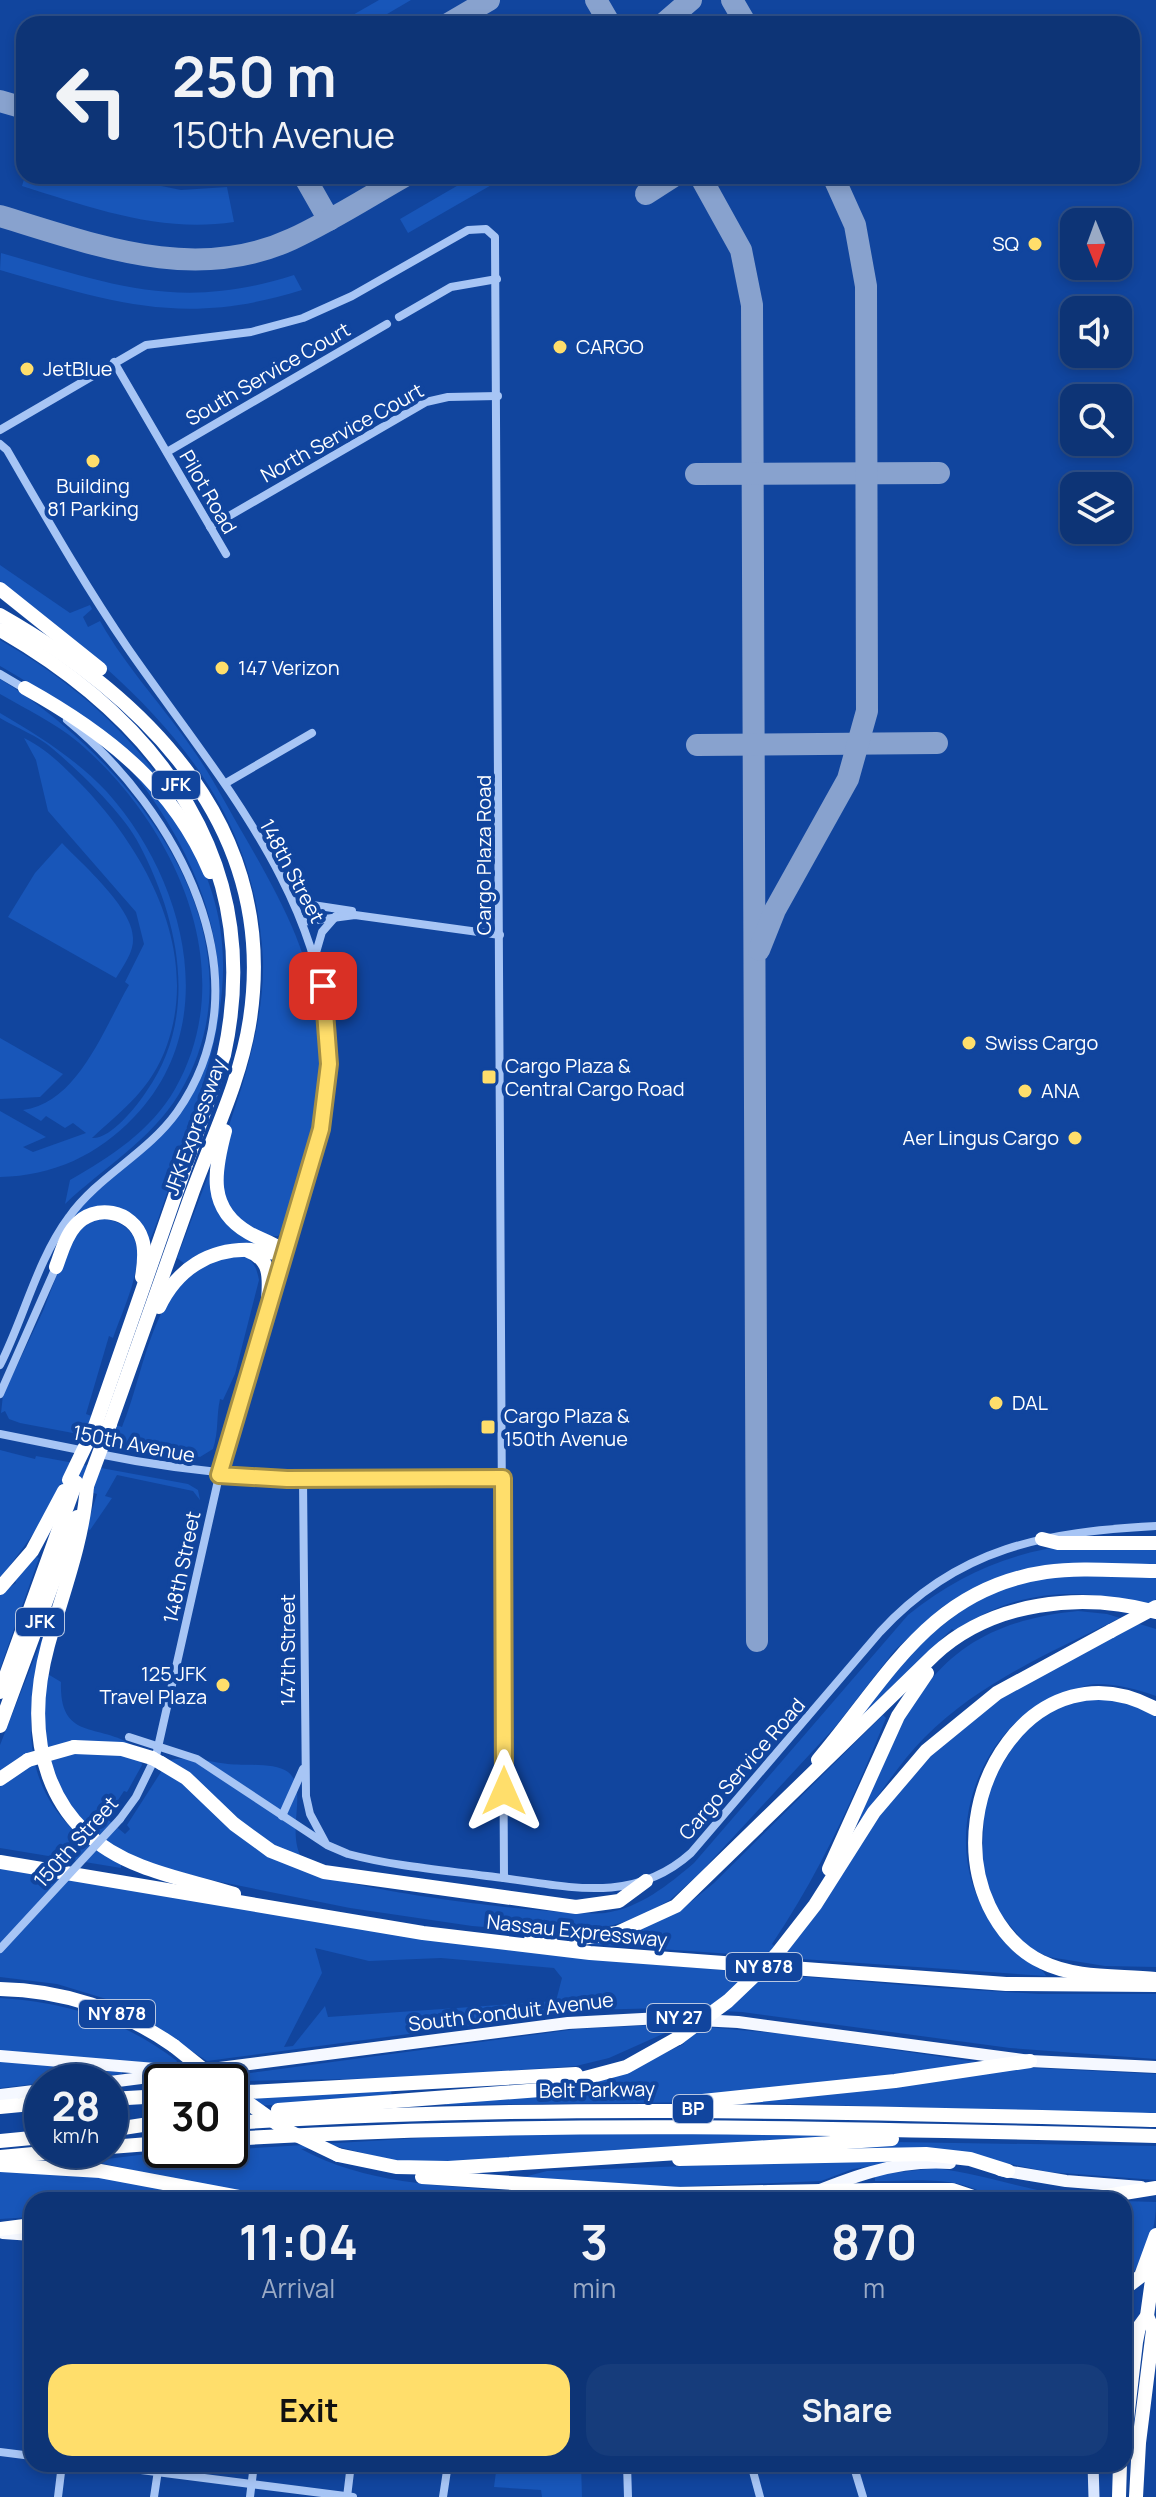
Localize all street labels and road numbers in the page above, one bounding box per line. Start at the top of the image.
street label: South Service Court [181,315,355,432]
street label: North Service Court [255,377,428,489]
street label: Pilot Road [174,445,243,539]
road number: JFK [152,771,200,799]
street label: Cargo Plaza Road [470,775,497,935]
street label: 148th Street [254,814,331,927]
street label: JFK Expressway [157,1054,232,1199]
street label: 150th Avenue [71,1418,197,1469]
street label: 148th Street [156,1508,207,1625]
street label: 147th Street [274,1594,301,1706]
road number: JFK [16,1608,64,1636]
street label: Cargo Service Road [672,1692,811,1845]
street label: 150th Street [27,1790,124,1893]
street label: Nassau Expressway [485,1908,669,1953]
road number: NY 878 [726,1953,802,1981]
street label: South Conduit Avenue [407,1986,615,2038]
road number: NY 878 [79,2000,155,2028]
road number: NY 27 [647,2004,711,2032]
street label: Belt Parkway [539,2075,656,2104]
road number: BP [673,2095,713,2123]

